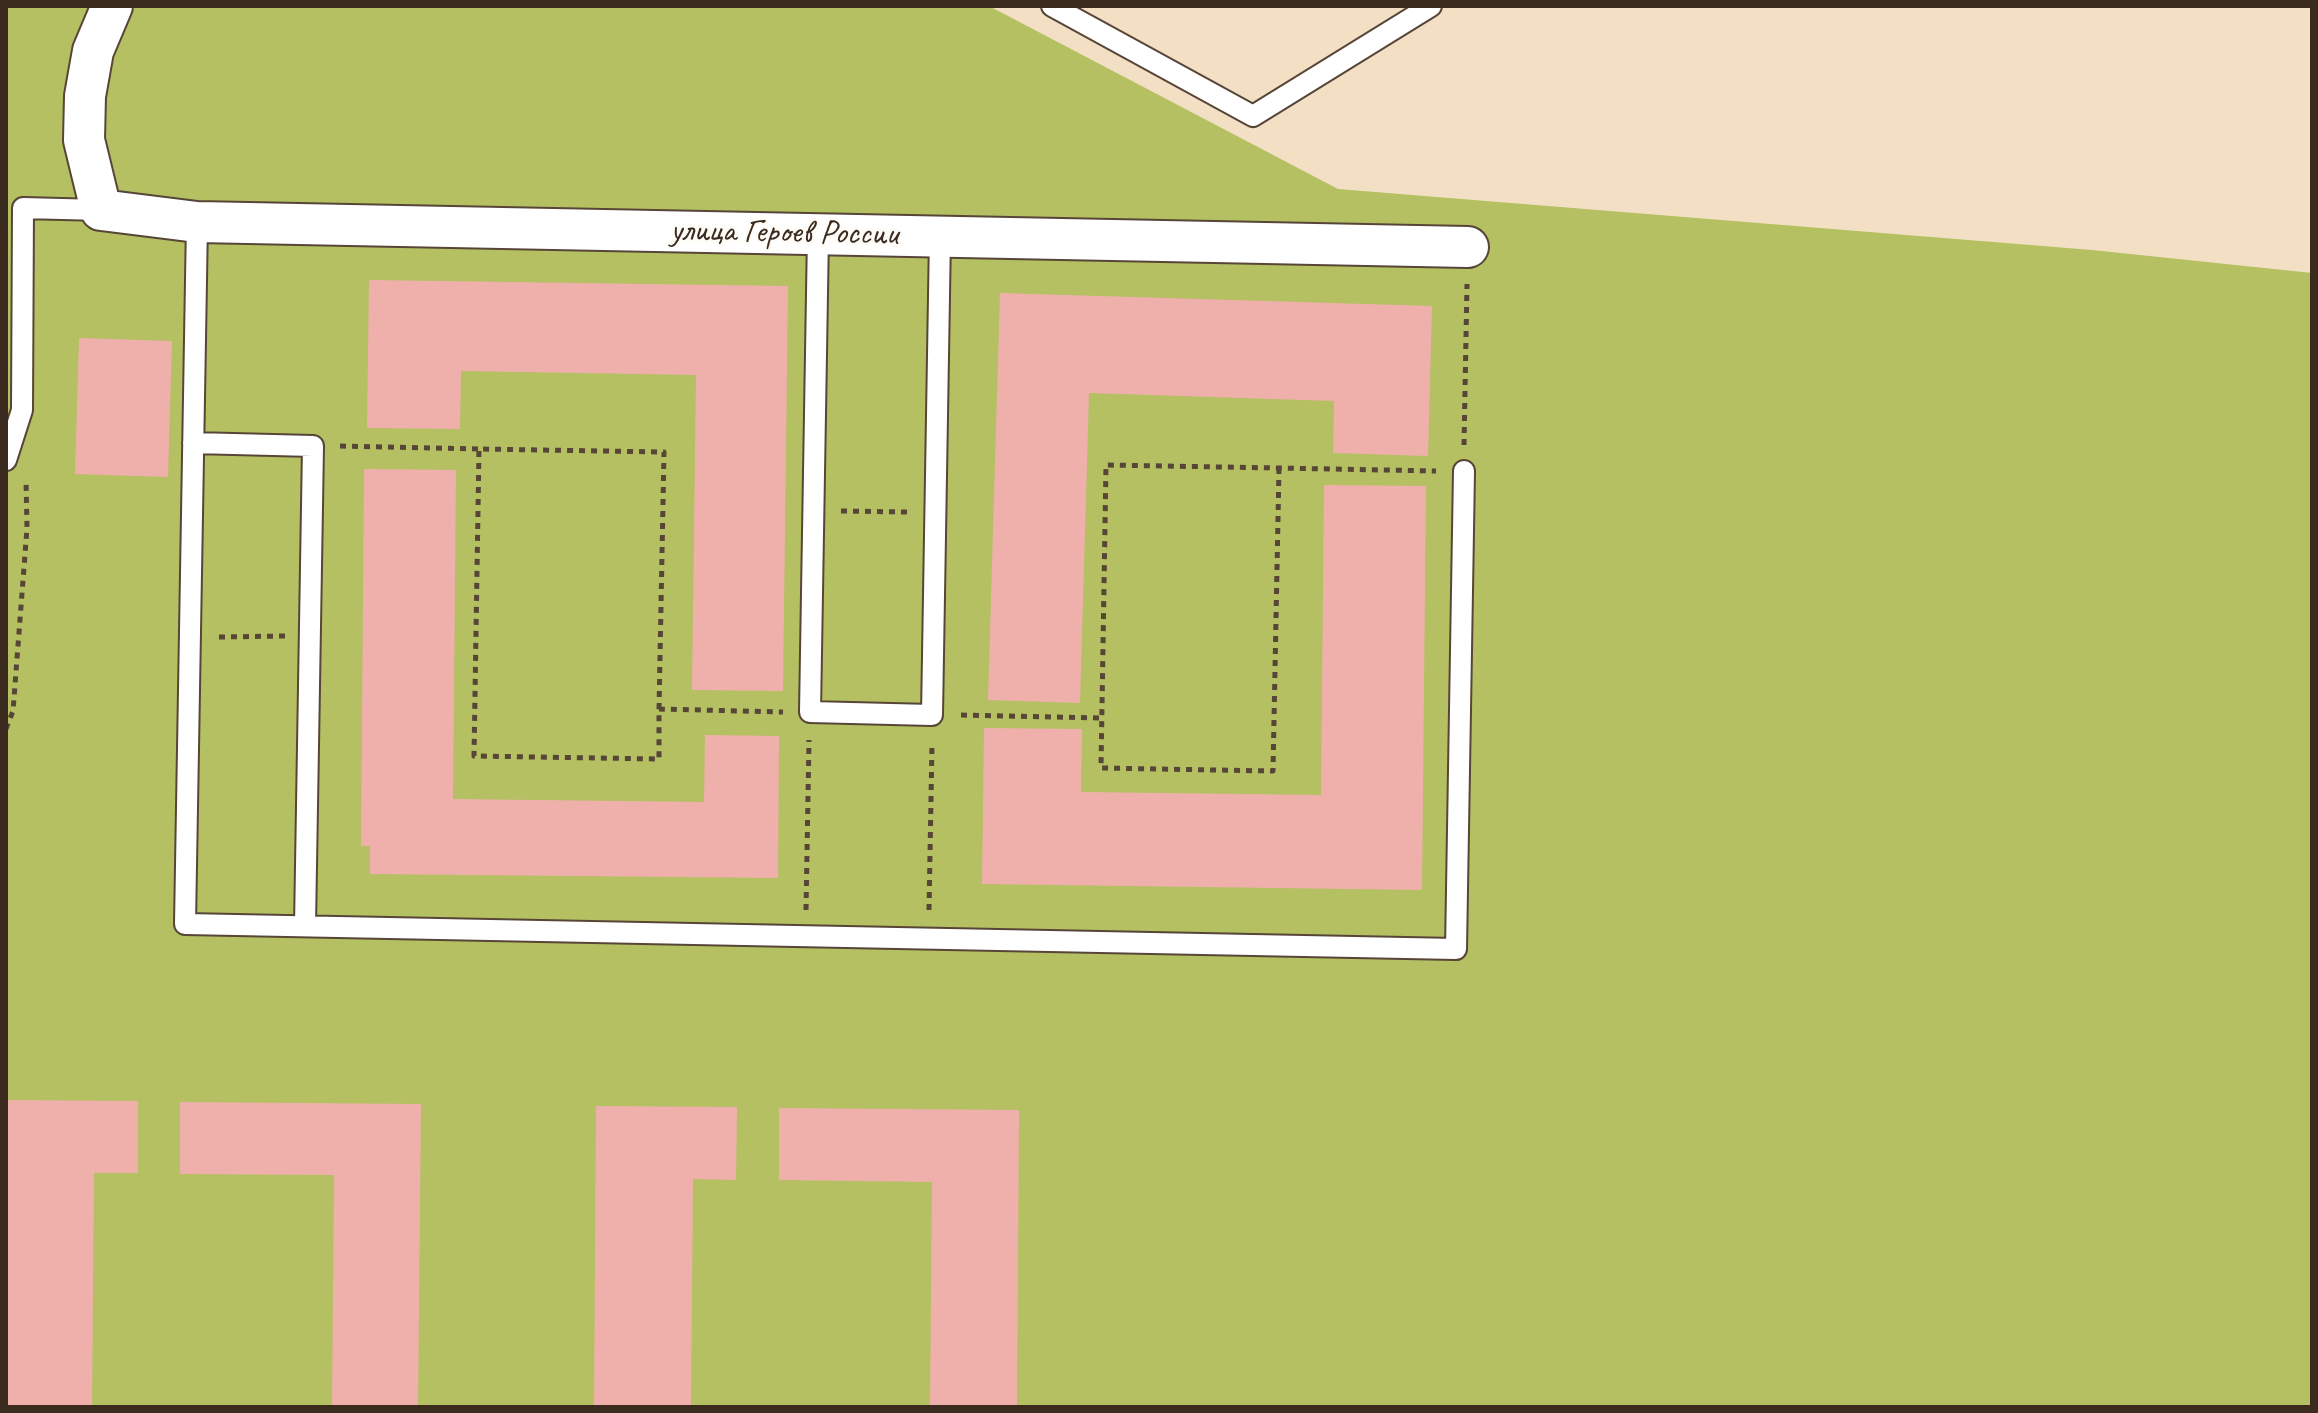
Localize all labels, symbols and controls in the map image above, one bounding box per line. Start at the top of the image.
street label: улица Героев России [670,211,898,255]

